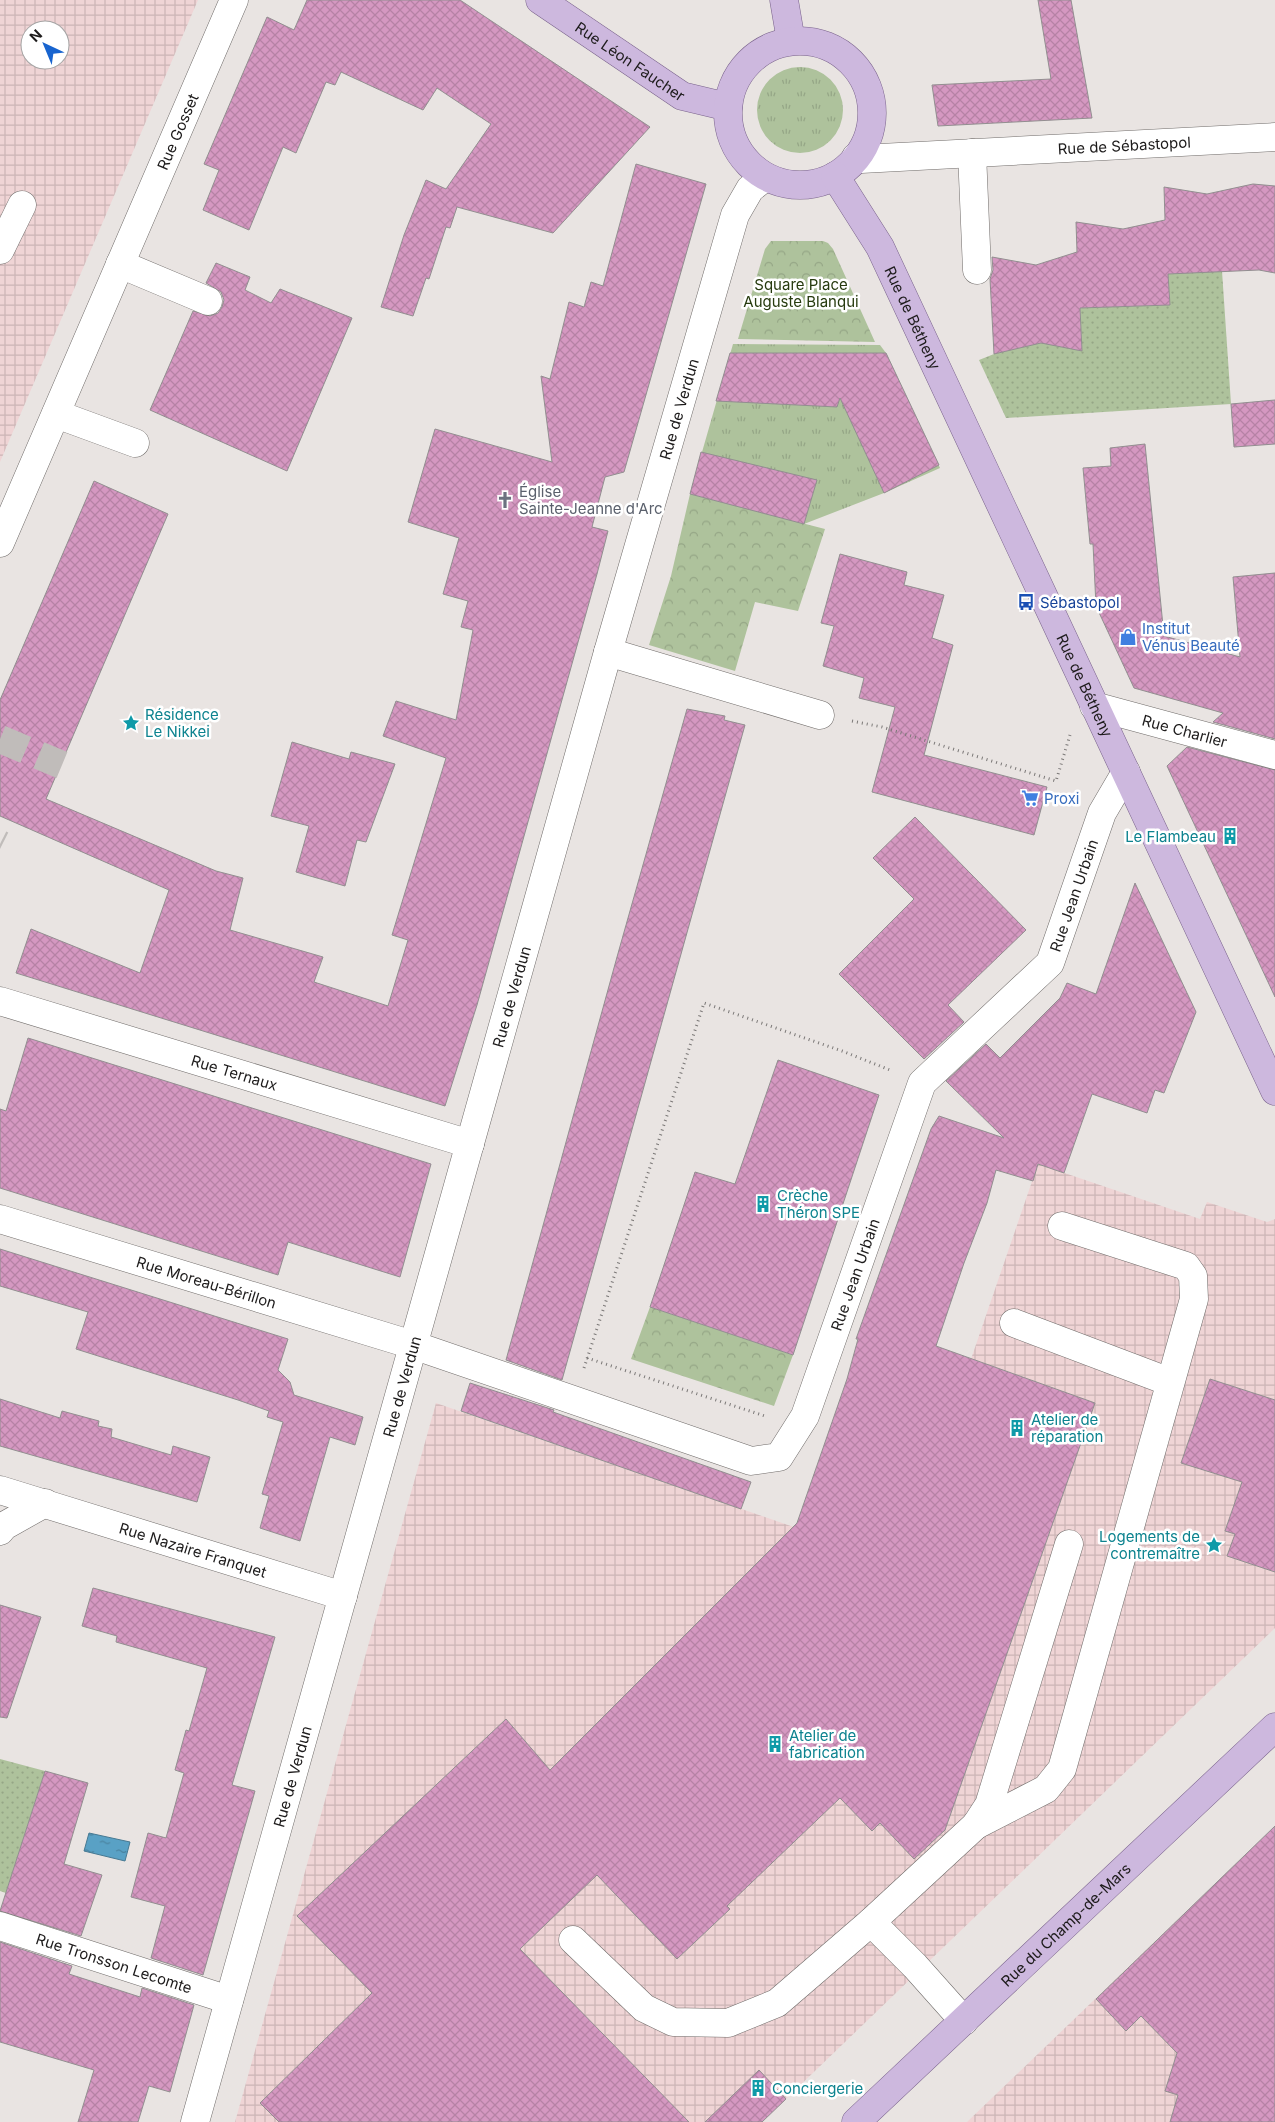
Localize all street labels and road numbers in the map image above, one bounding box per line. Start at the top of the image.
street label: Rue Léon Faucher [572,17,689,105]
street label: Rue Gosset [153,90,202,173]
street label: Rue de Sébastopol [1057,132,1191,158]
street label: Rue de Bétheny [881,263,946,373]
street label: Rue de Verdun [655,356,702,462]
street label: Rue de Bétheny [1053,631,1118,741]
street label: Rue Charlier [1140,710,1230,751]
street label: Rue Jean Urbain [1045,837,1102,954]
street label: Rue de Verdun [488,944,534,1049]
street label: Rue Ternaux [189,1050,280,1094]
street label: Rue Jean Urbain [826,1216,883,1333]
street label: Rue Moreau-Bérillon [134,1252,279,1312]
street label: Rue de Verdun [378,1334,425,1439]
street label: Rue Nazaire Franquet [117,1518,269,1581]
street label: Rue de Verdun [269,1724,315,1829]
street label: Rue du Champ-de-Mars [997,1859,1135,1990]
street label: Rue Tronsson Lecomte [34,1929,195,1997]

